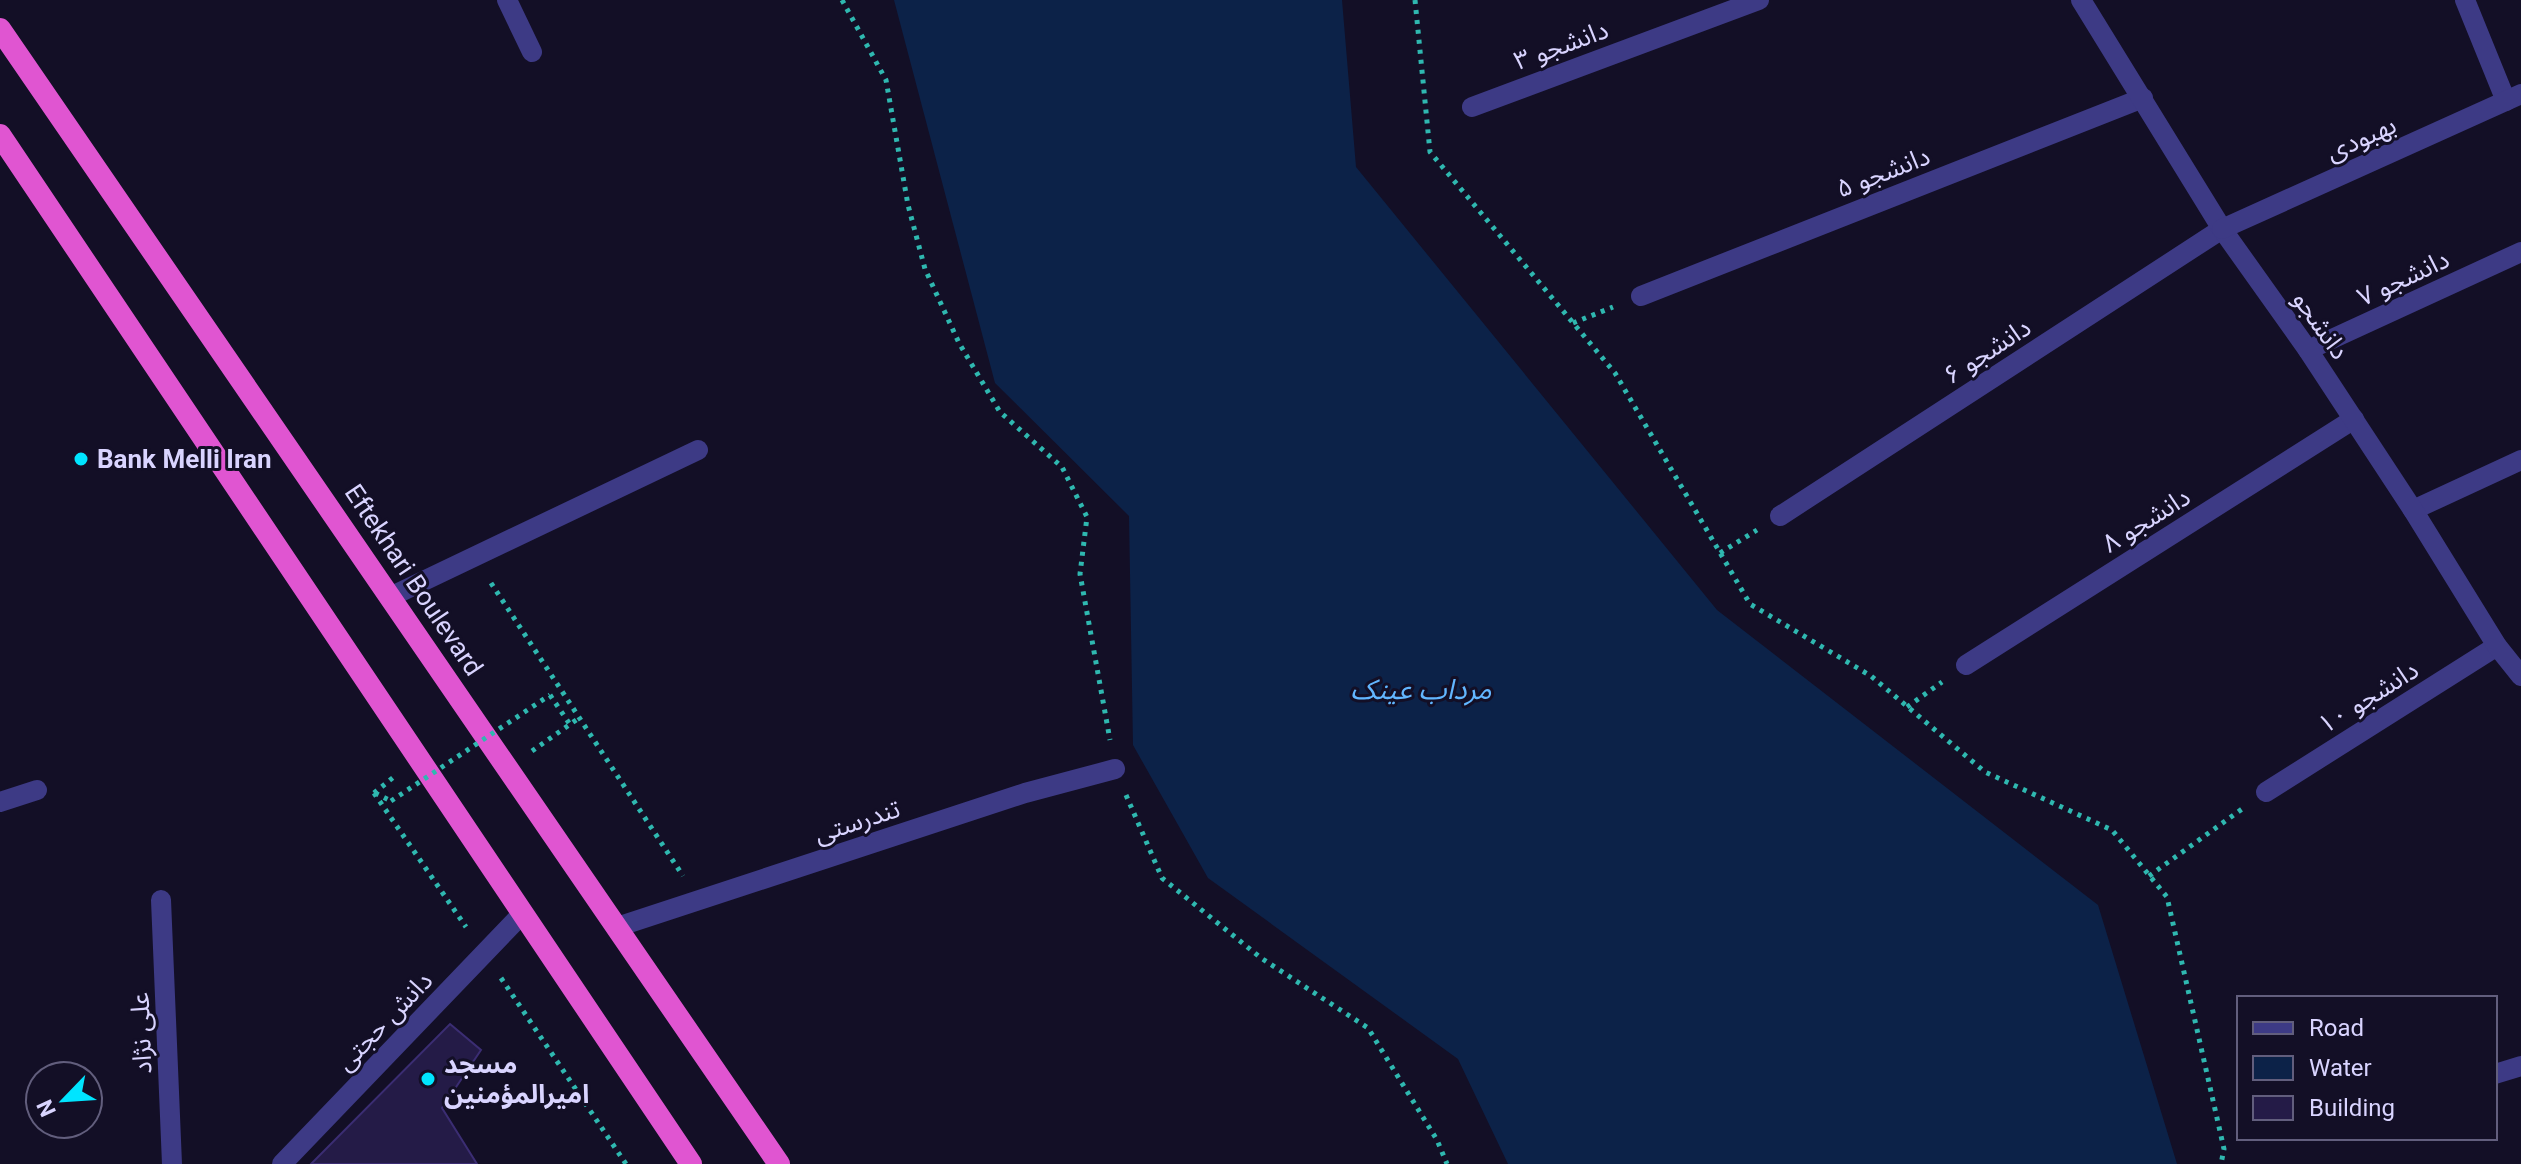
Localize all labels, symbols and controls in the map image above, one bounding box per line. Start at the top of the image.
street label: دانشجو ۳ [1510,14,1612,76]
street label: بهبودی [2321,109,2401,167]
street label: دانشجو ۵ [1832,140,1934,204]
street label: دانشجو ۷ [2352,244,2454,312]
street label: دانشجو [2287,285,2355,365]
street label: دانشجو ۶ [1938,312,2036,390]
place label: Bank Melli Iran [97,444,272,474]
marker: Bank Melli Iran [72,450,90,468]
street label: Eftekhari Boulevard [339,479,489,681]
street label: دانشجو ۸ [2097,481,2195,559]
street label: دانشجو ۱۰ [2312,654,2424,740]
water label: مرداب عینک [1350,673,1492,706]
street label: تندرستی [810,793,904,849]
street label: دانش حجتی [330,965,438,1077]
street label: علی نژاد [125,992,157,1074]
legend [2237,996,2497,1140]
text: Road [2309,1014,2364,1042]
place label: مسجد امیرالمؤمنین [444,1049,589,1109]
text: Water [2309,1054,2372,1082]
north arrow [24,1060,104,1140]
marker: مسجد امیرالمؤمنین [419,1070,437,1088]
text: Building [2309,1094,2395,1122]
text: N [32,1096,61,1121]

